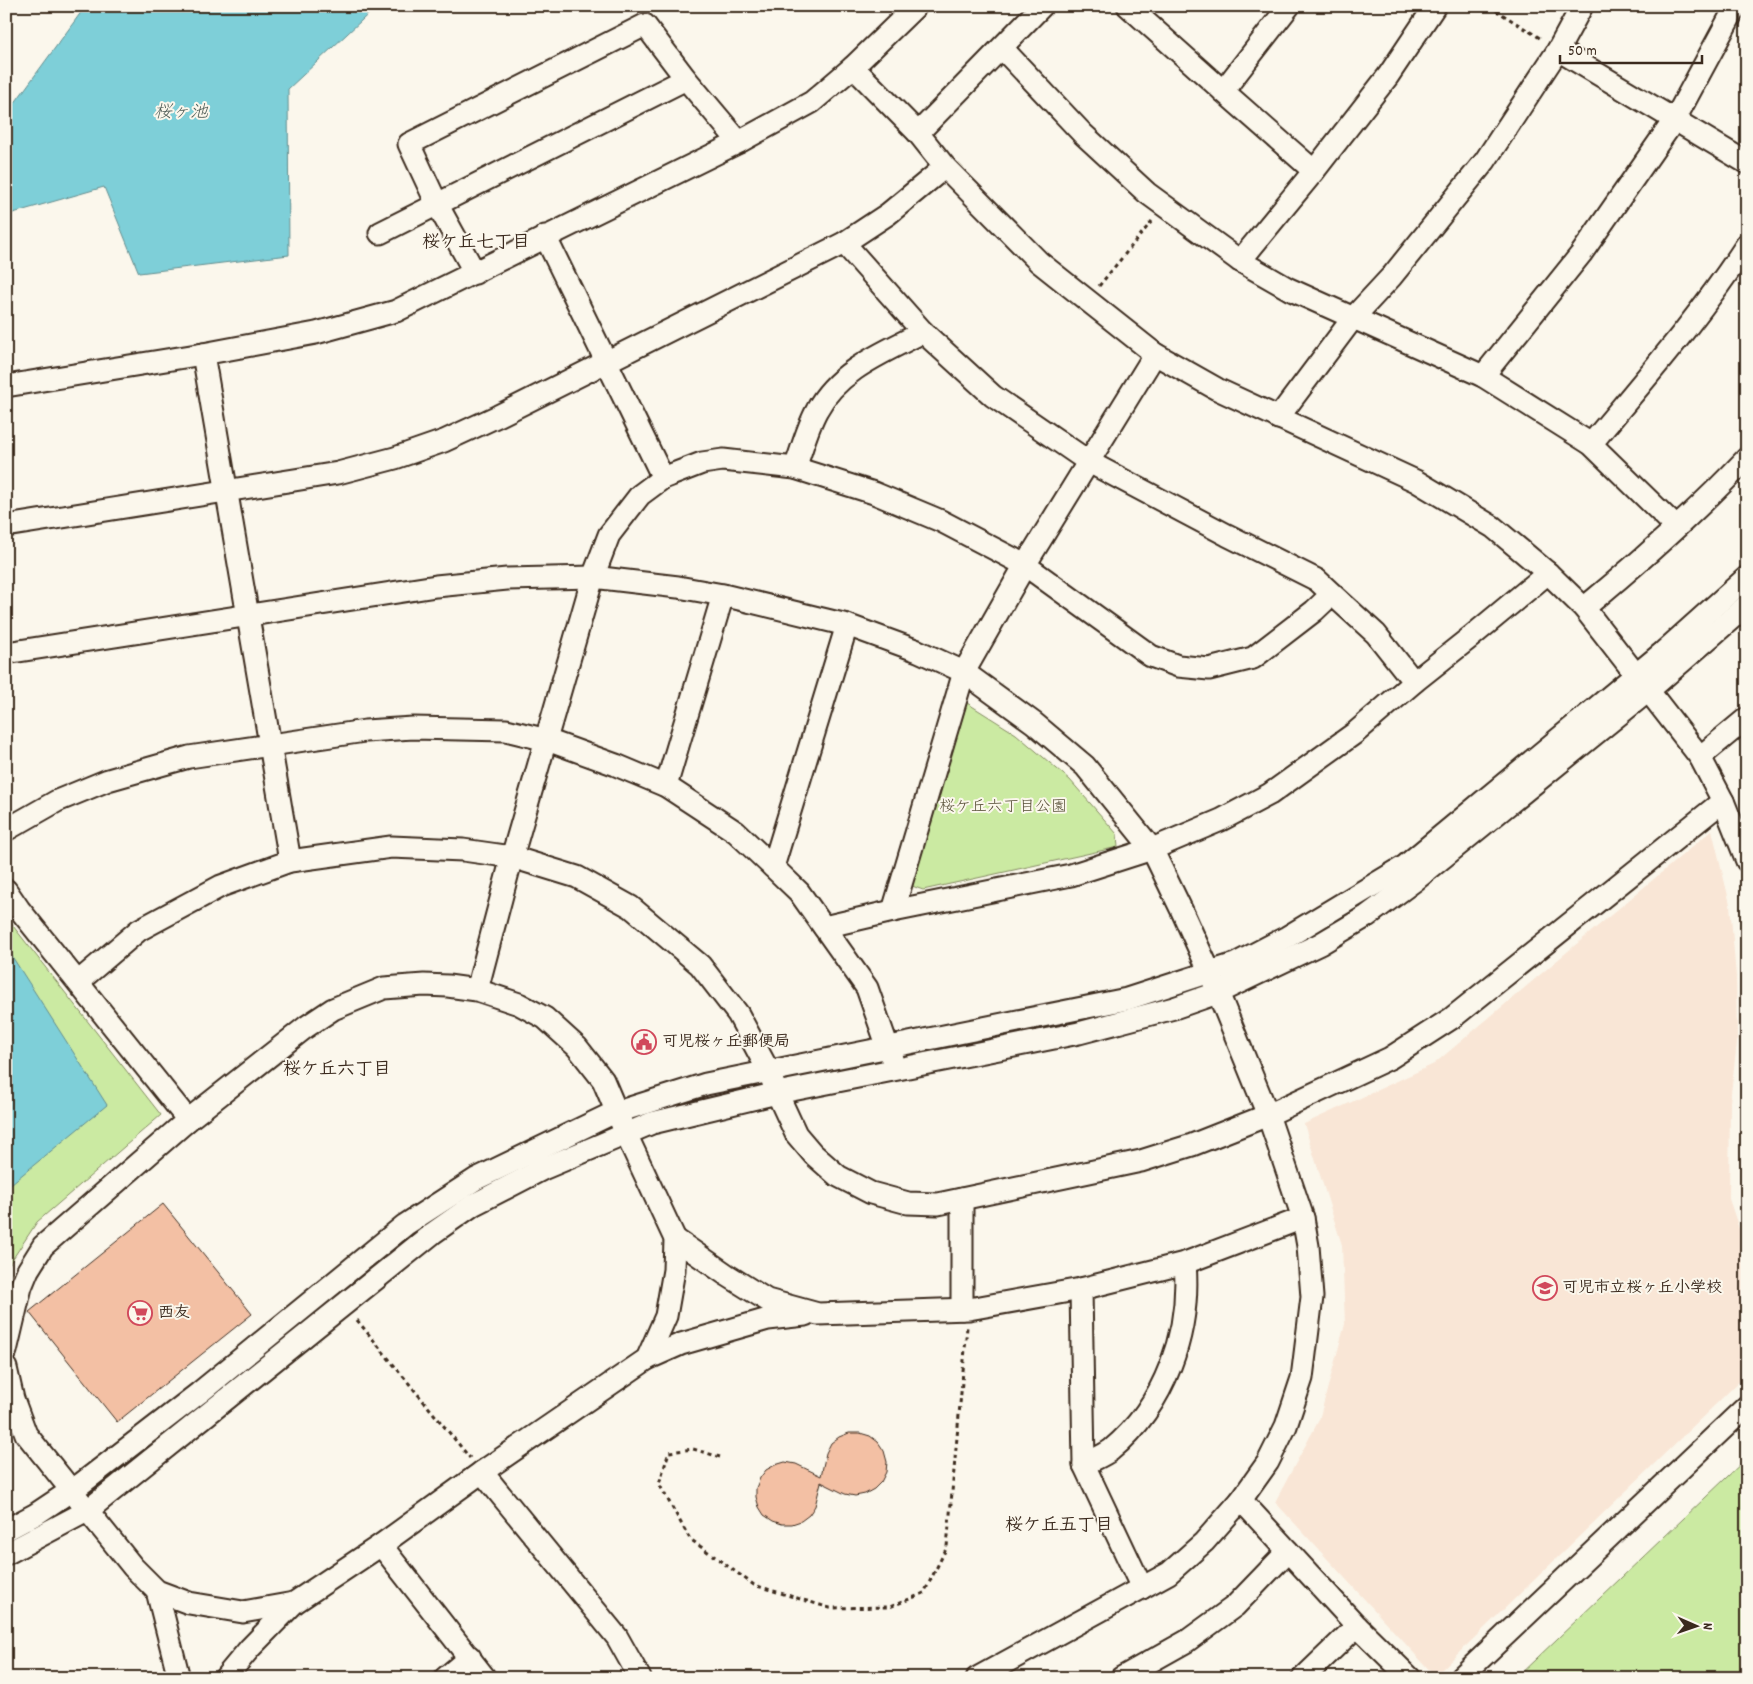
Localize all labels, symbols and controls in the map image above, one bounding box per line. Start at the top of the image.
scale bar [1560,32,1703,64]
text: 50 m [1568,41,1597,63]
water label: 桜ヶ池 [154,101,209,126]
district label: 桜ケ丘七丁目 [422,231,530,256]
park label: 桜ケ丘六丁目公園 [939,796,1067,819]
public building icon: 可児桜ヶ丘郵便局 [631,1029,657,1055]
place label: 可児桜ヶ丘郵便局 [662,1031,790,1054]
district label: 桜ケ丘六丁目 [283,1058,391,1083]
school or university icon: 可児市立桜ヶ丘小学校 [1532,1275,1558,1301]
place label: 可児市立桜ヶ丘小学校 [1562,1277,1722,1300]
supermarket icon: 西友 [127,1300,153,1326]
place label: 西友 [158,1302,190,1325]
district label: 桜ケ丘五丁目 [1005,1514,1113,1539]
north arrow [1670,1602,1720,1652]
text: N [1697,1623,1717,1630]

